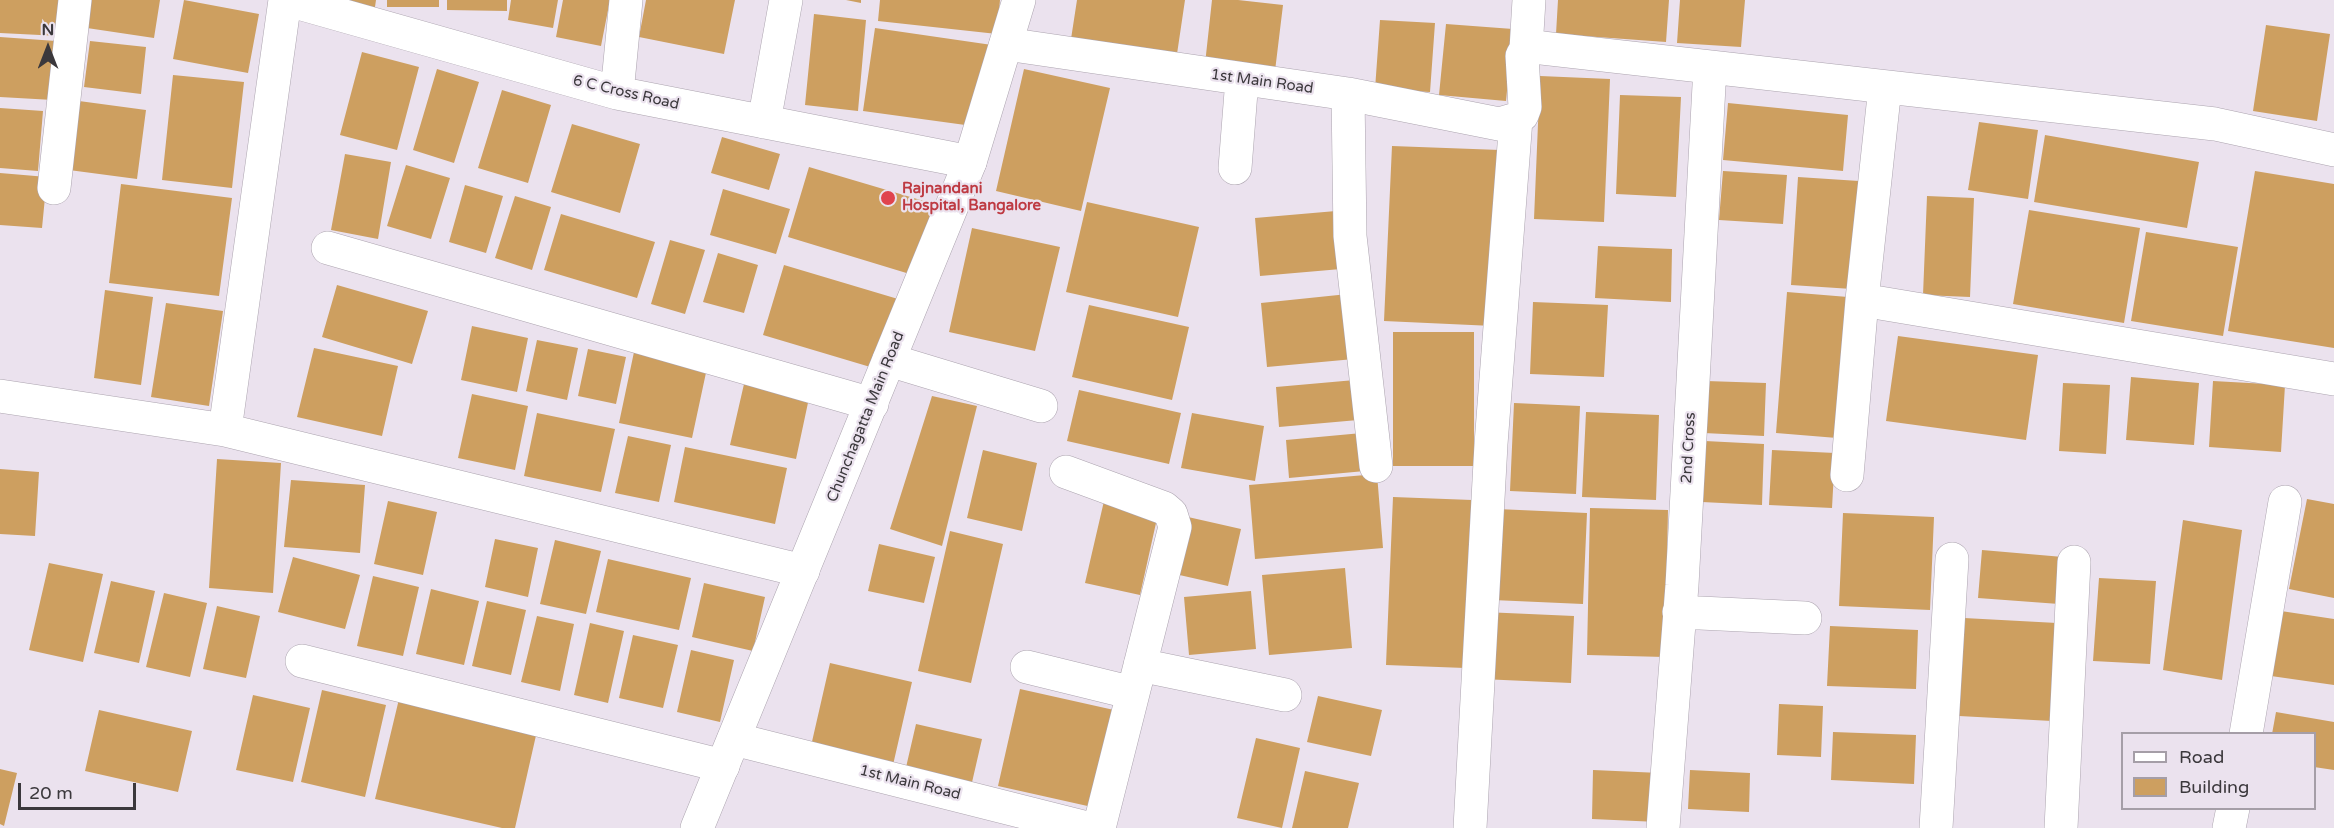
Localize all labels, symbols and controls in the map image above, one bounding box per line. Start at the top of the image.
north arrow [18,18,78,78]
text: N [42,20,54,40]
street label: 1st Main Road [1209,66,1315,98]
street label: 6 C Cross Road [571,72,681,114]
place label: Rajnandani Hospital, Bangalore [902,180,1041,215]
marker: Rajnandani Hospital, Bangalore [879,189,897,207]
street label: Chunchagatta Main Road [824,329,908,505]
street label: 2nd Cross [1678,412,1700,484]
legend [2121,732,2316,810]
text: Road [2179,746,2224,768]
street label: 1st Main Road [858,762,962,804]
scale bar [21,771,140,809]
text: Building [2179,776,2249,798]
text: 20 m [29,782,73,804]

